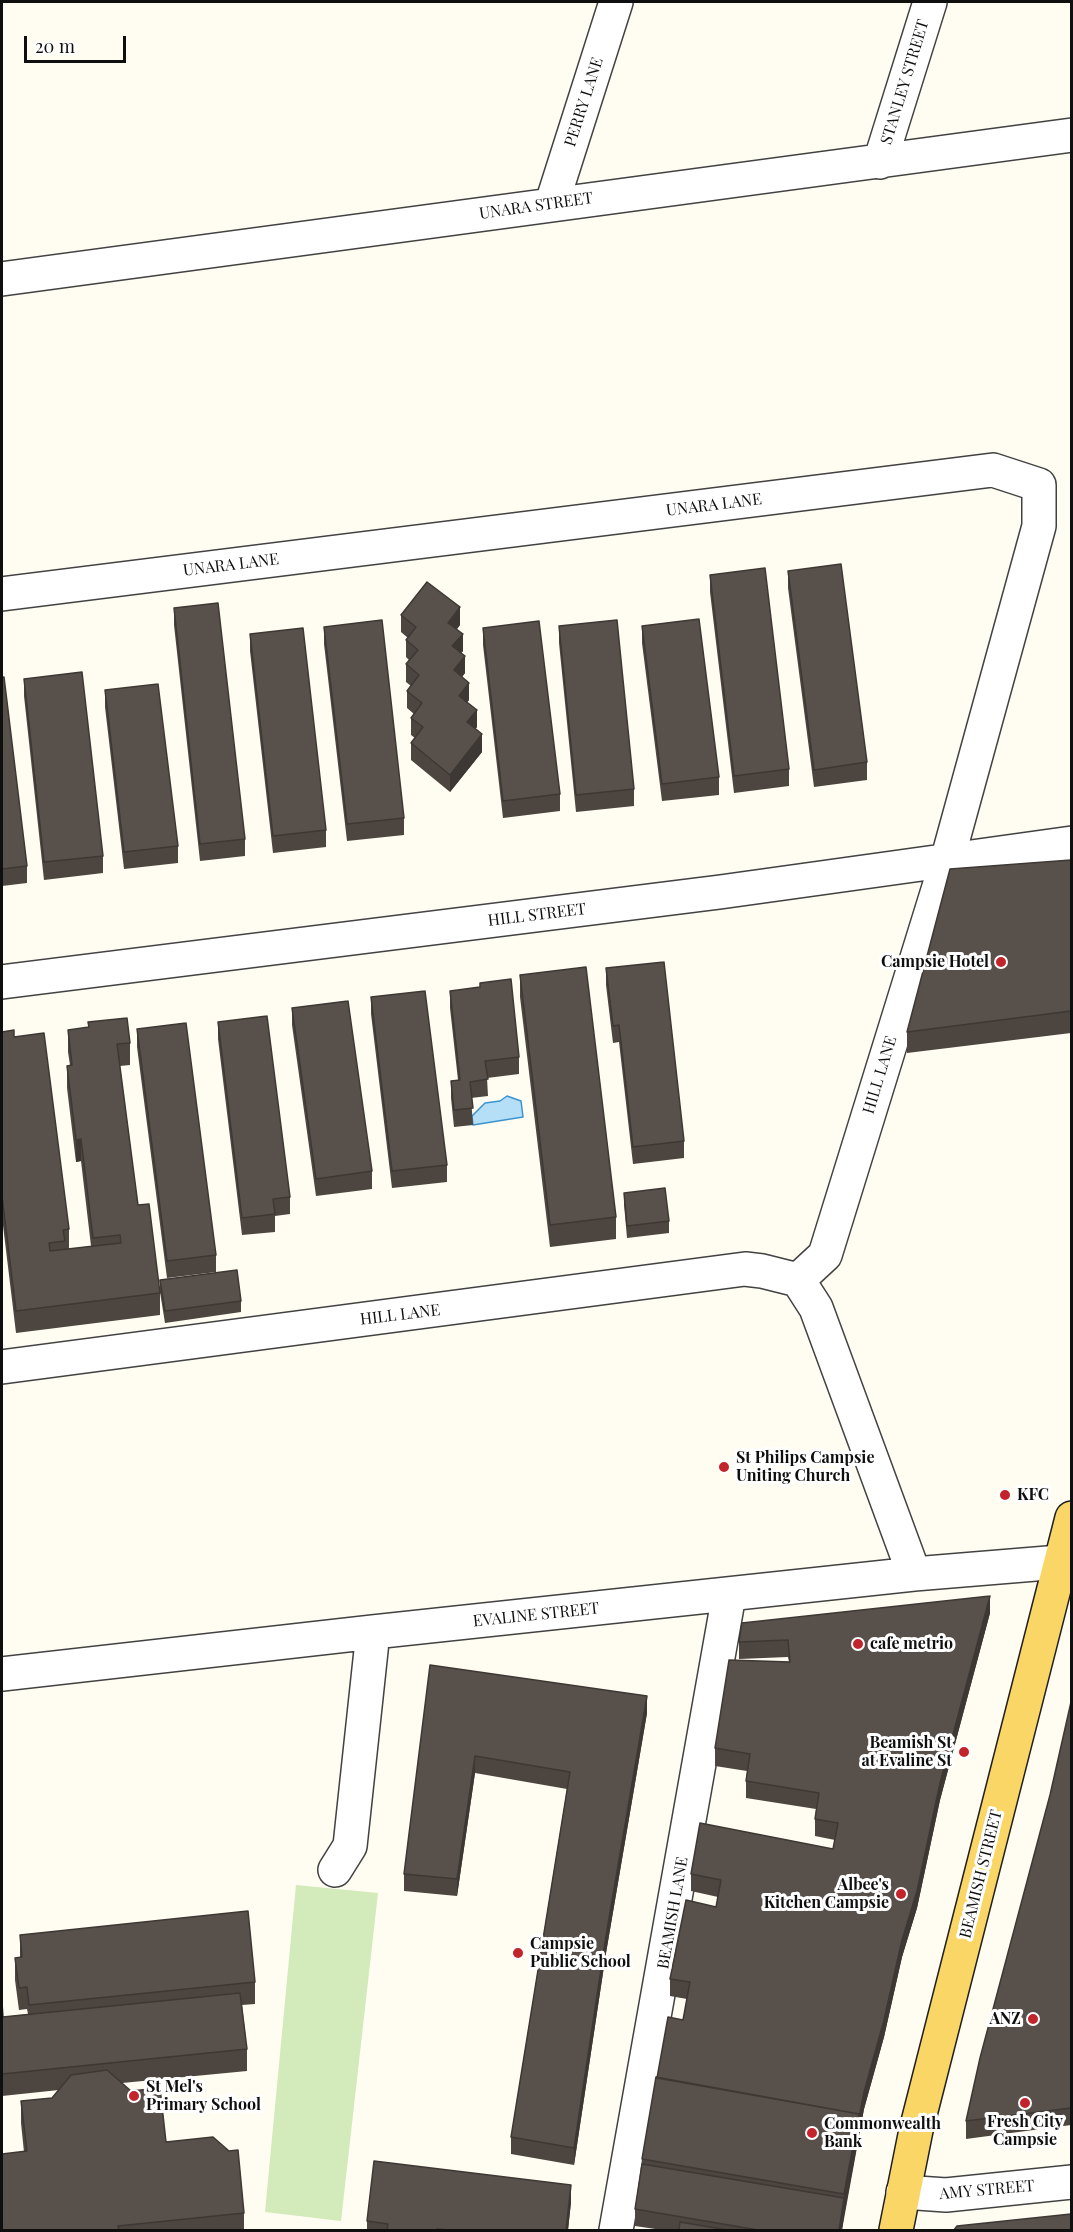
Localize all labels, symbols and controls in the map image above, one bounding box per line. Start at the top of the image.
street label: STANLEY STREET [877,17,933,147]
scale bar [27,24,129,62]
text: 20 m [35,34,75,58]
street label: PERRY LANE [561,55,607,149]
street label: UNARA STREET [478,189,594,223]
street label: UNARA LANE [665,490,763,520]
street label: UNARA LANE [182,550,280,580]
street label: HILL STREET [487,899,587,931]
place label: Campsie Hotel [881,952,989,972]
marker: Campsie Hotel [994,955,1008,969]
street label: HILL LANE [859,1034,901,1116]
street label: HILL LANE [359,1301,441,1329]
place label: St Philips Campsie Uniting Church [736,1448,874,1486]
marker: St Philips Campsie Uniting Church [717,1460,731,1474]
place label: KFC [1017,1485,1049,1505]
marker: KFC [998,1488,1012,1502]
street label: EVALINE STREET [472,1599,600,1631]
place label: cafe metrio [870,1634,953,1654]
marker: cafe metrio [851,1637,865,1651]
place label: Beamish St at Evaline St [861,1733,952,1771]
marker: Beamish St at Evaline St [957,1745,971,1759]
street label: BEAMISH STREET [956,1808,1006,1940]
street label: BEAMISH LANE [654,1855,692,1971]
place label: Albee's Kitchen Campsie [764,1875,889,1913]
marker: Albee's Kitchen Campsie [894,1887,908,1901]
place label: Campsie Public School [530,1934,631,1972]
marker: Campsie Public School [511,1946,525,1960]
place label: ANZ [989,2009,1021,2029]
marker: ANZ [1026,2012,1040,2026]
place label: St Mel's Primary School [146,2077,261,2115]
marker: St Mel's Primary School [127,2089,141,2103]
marker: Fresh City Campsie [1018,2096,1032,2110]
place label: Fresh City Campsie [987,2112,1063,2150]
place label: Commonwealth Bank [824,2114,941,2152]
marker: Commonwealth Bank [805,2126,819,2140]
street label: AMY STREET [939,2176,1035,2204]

